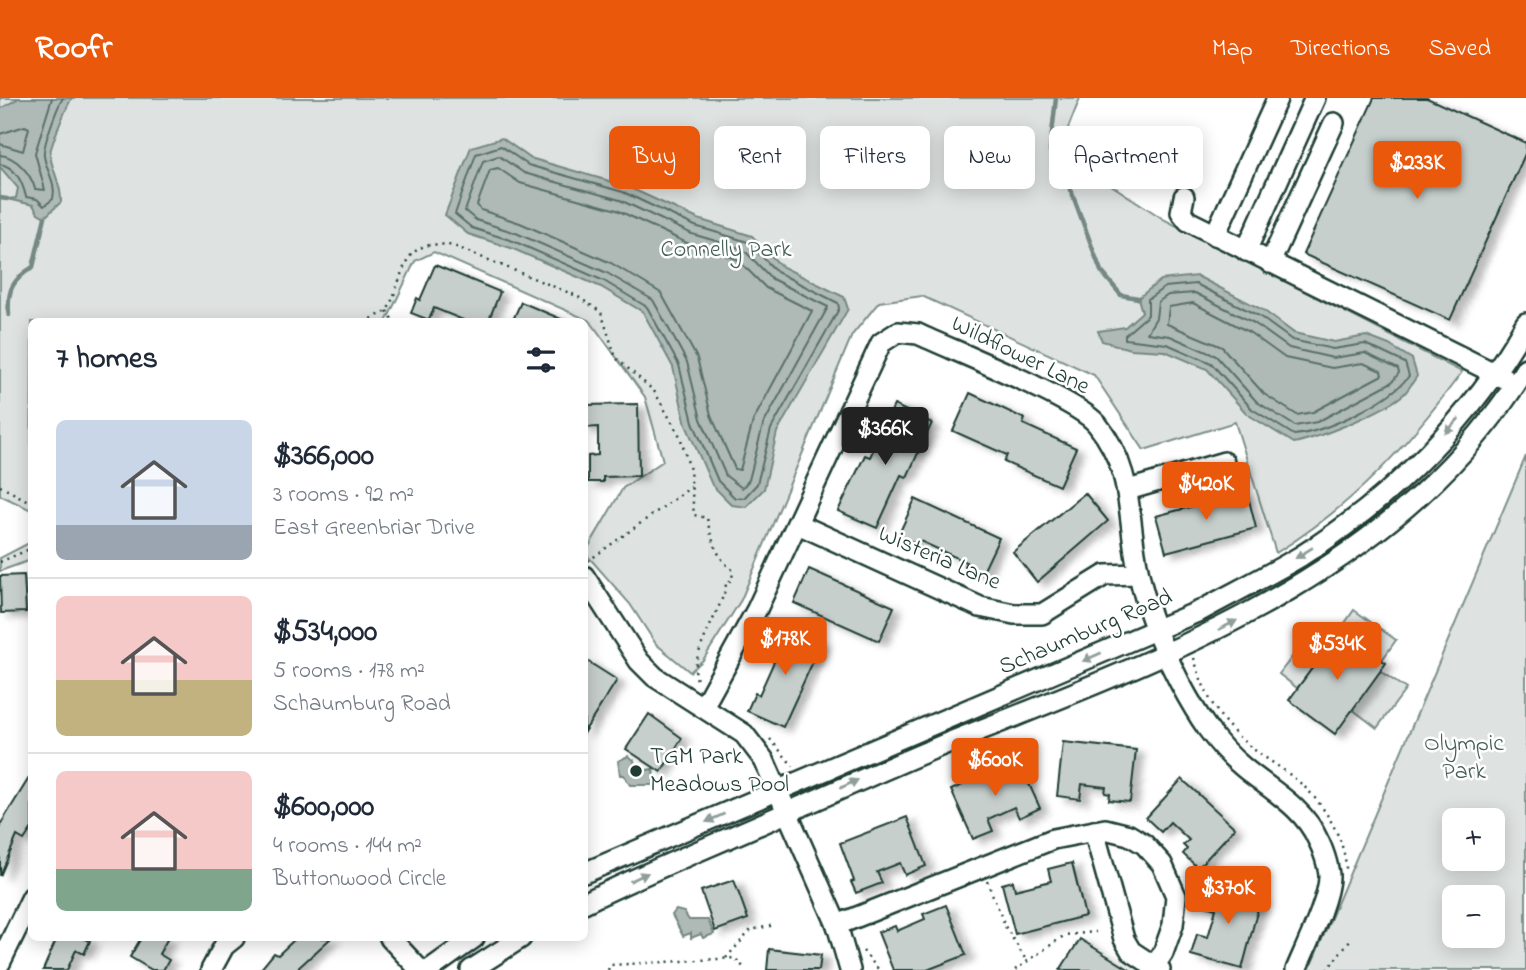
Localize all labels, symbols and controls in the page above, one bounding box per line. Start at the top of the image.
text: Roofr [35,25,112,73]
text: Map [1212,32,1253,67]
text: Directions [1291,32,1390,67]
text: Saved [1428,32,1491,67]
chip: Buy [609,126,700,189]
chip: Rent [714,126,806,189]
chip: Filters [820,126,930,189]
chip: New [944,126,1035,189]
chip: Apartment [1049,126,1203,189]
pin: $233K [1368,141,1466,201]
text: $233K [1389,147,1445,180]
park label: Connelly Park [661,233,792,269]
street label: Wildflower Lane [945,307,1096,405]
text: 7 homes [56,338,158,382]
icon: filters [522,341,560,379]
pin: $366K [836,408,934,467]
text: $366K [858,413,912,446]
one-way arrow [1444,417,1460,435]
text: $366,000 [273,435,374,479]
icon: home [112,448,196,532]
pin: $420K [1157,462,1255,522]
text: $420K [1178,468,1234,501]
text: 3 rooms · 92 m² [273,479,414,512]
text: East Greenbriar Drive [273,512,475,545]
street label: Wisteria Lane [872,517,1006,601]
one-way arrow [1294,547,1313,560]
street label: Schaumburg Road [994,580,1179,685]
text: $534,000 [273,611,377,655]
pin: $178K [736,618,834,677]
one-way arrow [1218,619,1238,630]
pin: $534K [1288,622,1386,682]
text: $178K [760,623,810,656]
icon: home [112,624,196,708]
text: $534K [1308,628,1366,661]
one-way arrow [1082,651,1102,663]
text: 5 rooms · 178 m² [273,655,425,688]
text: Schaumburg Road [273,688,451,721]
park label: Olympic Park [1424,727,1504,790]
pin: $600K [946,738,1044,798]
place label: TGM Park Meadows Pool [650,740,789,803]
text: $600K [967,744,1023,777]
marker: TGM Park Meadows Pool [628,763,644,779]
one-way arrow [839,778,859,790]
text: $600,000 [273,786,374,830]
icon: home [112,799,196,883]
map controls [1442,808,1505,948]
button: + [1442,808,1505,871]
one-way arrow [704,813,725,824]
text: 4 rooms · 144 m² [273,830,422,863]
text: Buttonwood Circle [273,863,446,896]
pin: $370K [1179,866,1277,926]
one-way arrow [629,871,649,883]
text: $370K [1201,872,1255,905]
button: − [1442,885,1505,948]

